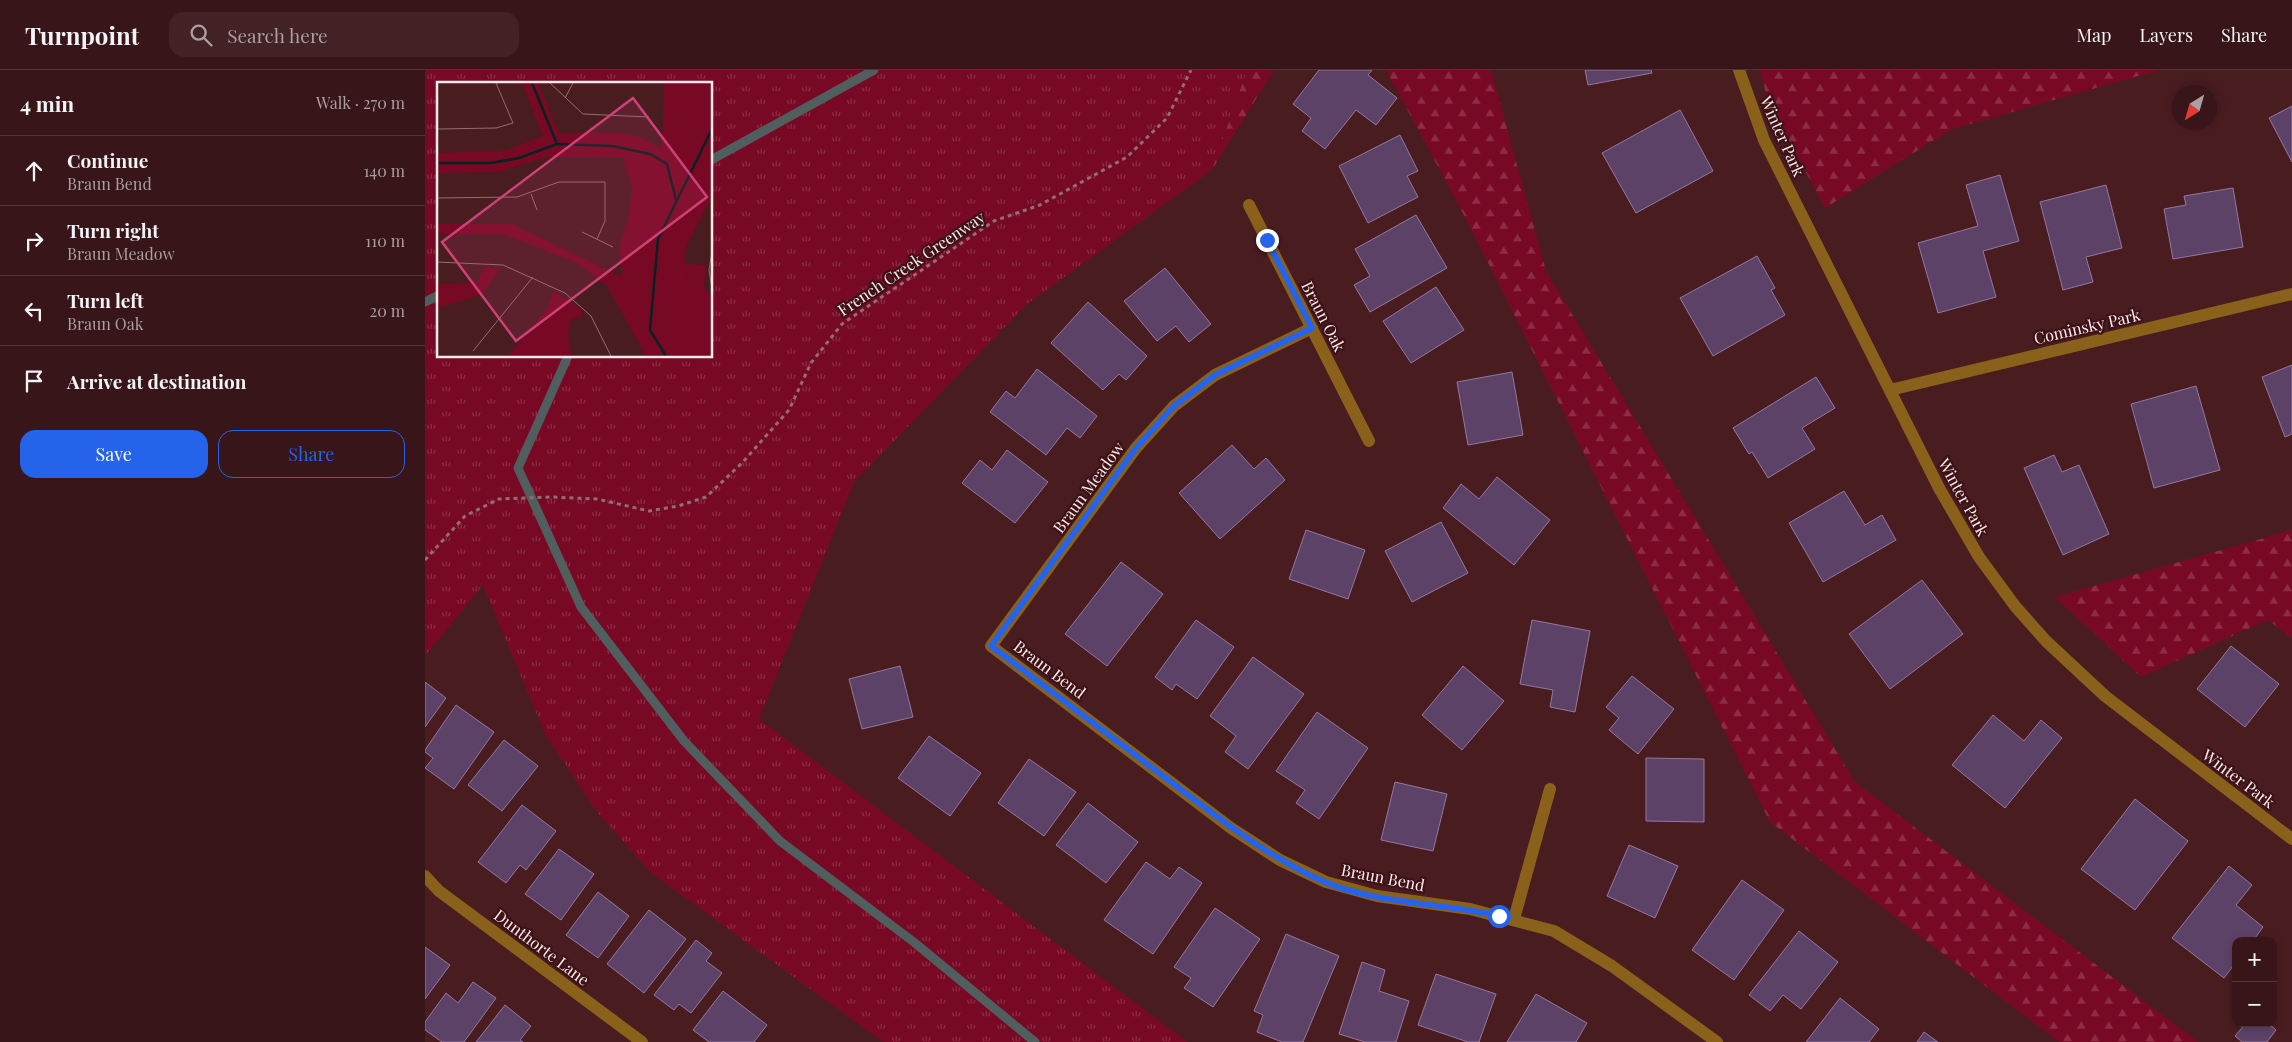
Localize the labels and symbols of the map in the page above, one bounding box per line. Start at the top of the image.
inset map [437,82,713,358]
north arrow [2172,85,2217,130]
street label: Winter Park [1756,92,1810,180]
street label: French Creek Greenway [833,206,989,320]
route end [1256,229,1279,252]
street label: Braun Oak [1297,277,1351,355]
street label: Cominsky Park [2032,304,2142,348]
street label: Braun Meadow [1048,437,1129,537]
street label: Winter Park [1934,454,1994,540]
street label: Braun Bend [1010,635,1090,703]
street label: Winter Park [2198,743,2280,812]
street label: Braun Bend [1339,859,1427,895]
street label: Dunthorte Lane [490,904,594,990]
route start [1488,905,1511,928]

